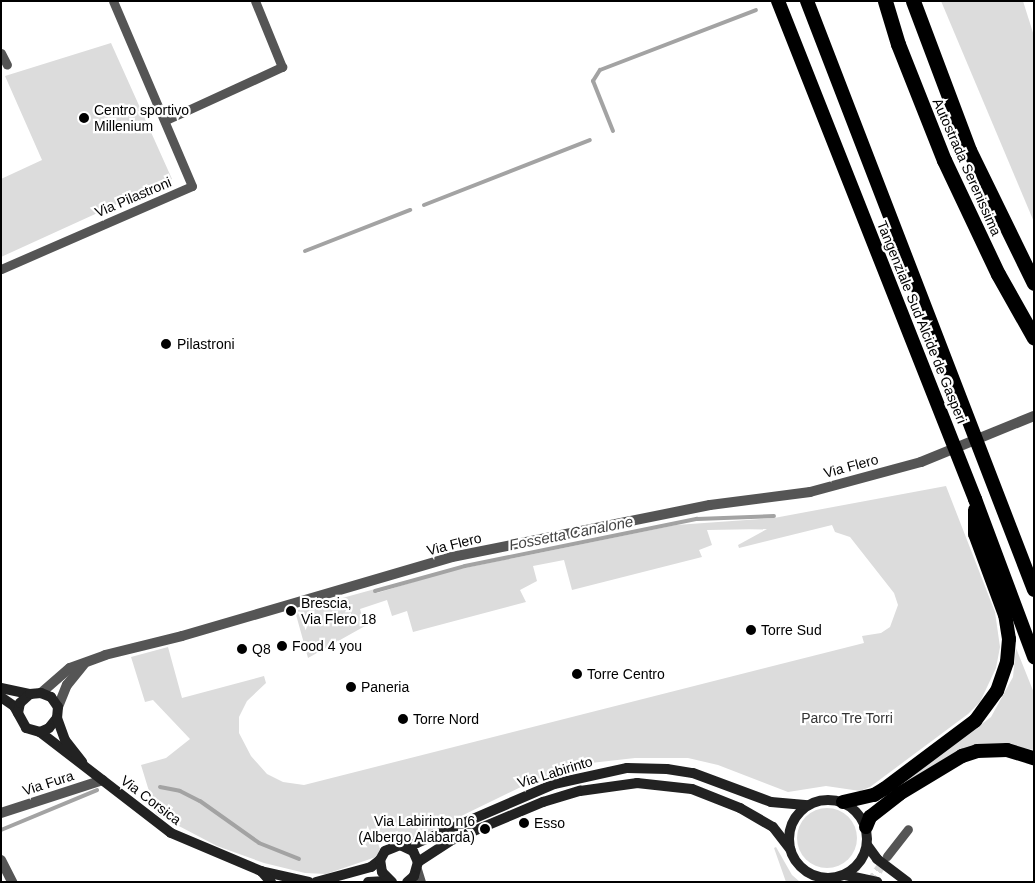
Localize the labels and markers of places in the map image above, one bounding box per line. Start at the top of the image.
place label: Centro sportivo Millenium [94,102,189,134]
marker: Centro sportivo Millenium [78,112,90,124]
place label: Pilastroni [177,336,235,352]
marker: Pilastroni [159,337,173,351]
place label: Brescia, Via Flero 18 [301,595,376,628]
marker: Brescia, Via Flero 18 [285,605,297,617]
place label: Torre Sud [761,622,822,638]
marker: Torre Sud [745,624,757,636]
place label: Food 4 you [292,638,362,654]
marker: Food 4 you [276,640,288,652]
place label: Q8 [252,641,271,657]
marker: Q8 [236,643,248,655]
place label: Torre Centro [587,666,665,682]
marker: Torre Centro [571,668,583,680]
place label: Paneria [361,679,409,695]
marker: Paneria [345,681,357,693]
place label: Torre Nord [413,711,479,727]
marker: Torre Nord [397,713,409,725]
place label: Via Labirinto n 6 (Albergo Alabarda) [357,813,475,846]
place label: Esso [534,815,565,831]
marker: Esso [518,817,530,829]
marker: Via Labirinto n 6 (Albergo Alabarda) [479,823,491,835]

